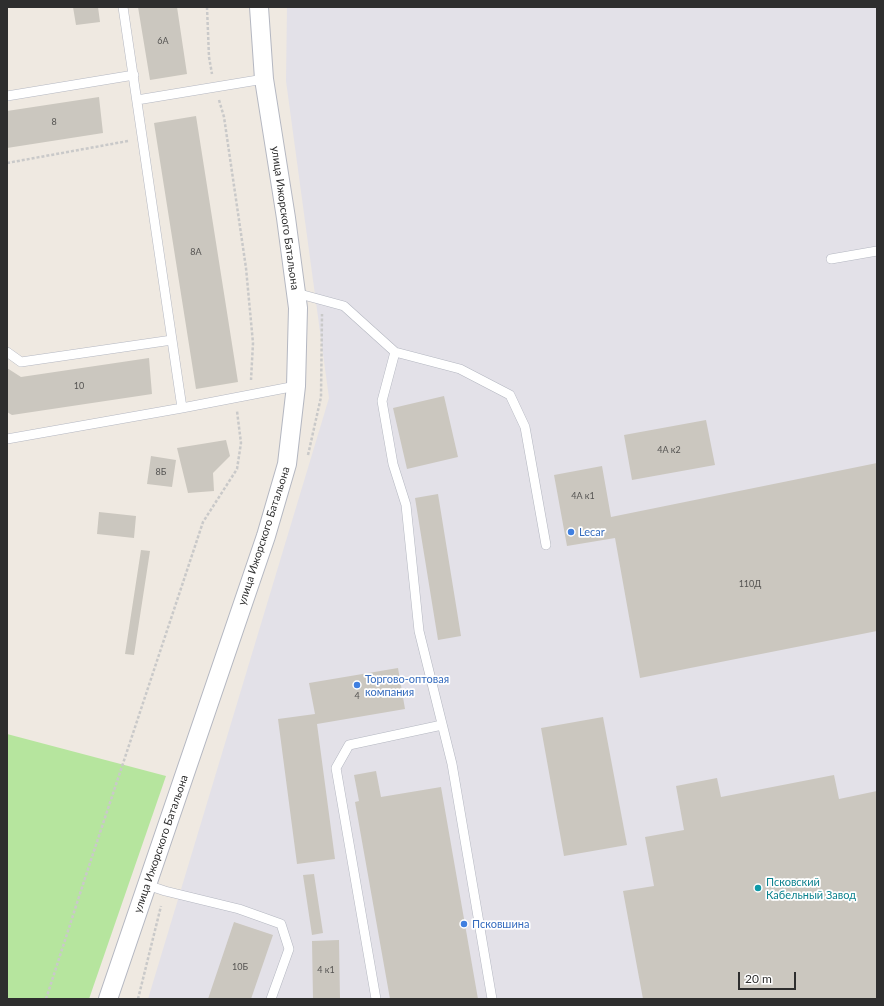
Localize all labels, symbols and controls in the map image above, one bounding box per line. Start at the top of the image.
house number: 6А [157,36,169,46]
house number: 8 [51,117,57,127]
street label: улица Ижорского Батальона [268,145,302,291]
house number: 8А [190,247,202,257]
house number: 10 [74,381,84,391]
house number: 4А к2 [657,445,681,455]
street label: улица Ижорского Батальона [235,465,293,607]
house number: 8Б [156,467,166,477]
house number: 4А к1 [571,491,595,501]
place label: Lecar [579,525,605,539]
marker: Lecar [566,527,576,537]
house number: 110Д [739,579,761,589]
place label: Торгово-оптовая компания [365,672,449,698]
marker: Торгово-оптовая компания [352,680,362,690]
house number: 4 [354,691,360,701]
street label: улица Ижорского Батальона [131,773,191,915]
place label: Псковский Кабельный Завод [766,875,856,901]
marker: Псковский Кабельный Завод [753,883,763,893]
place label: Псковшина [472,917,529,931]
marker: Псковшина [459,919,469,929]
house number: 10Б [232,962,248,972]
scale bar [740,964,798,990]
house number: 4 к1 [317,965,335,975]
text: 20 m [745,971,772,986]

